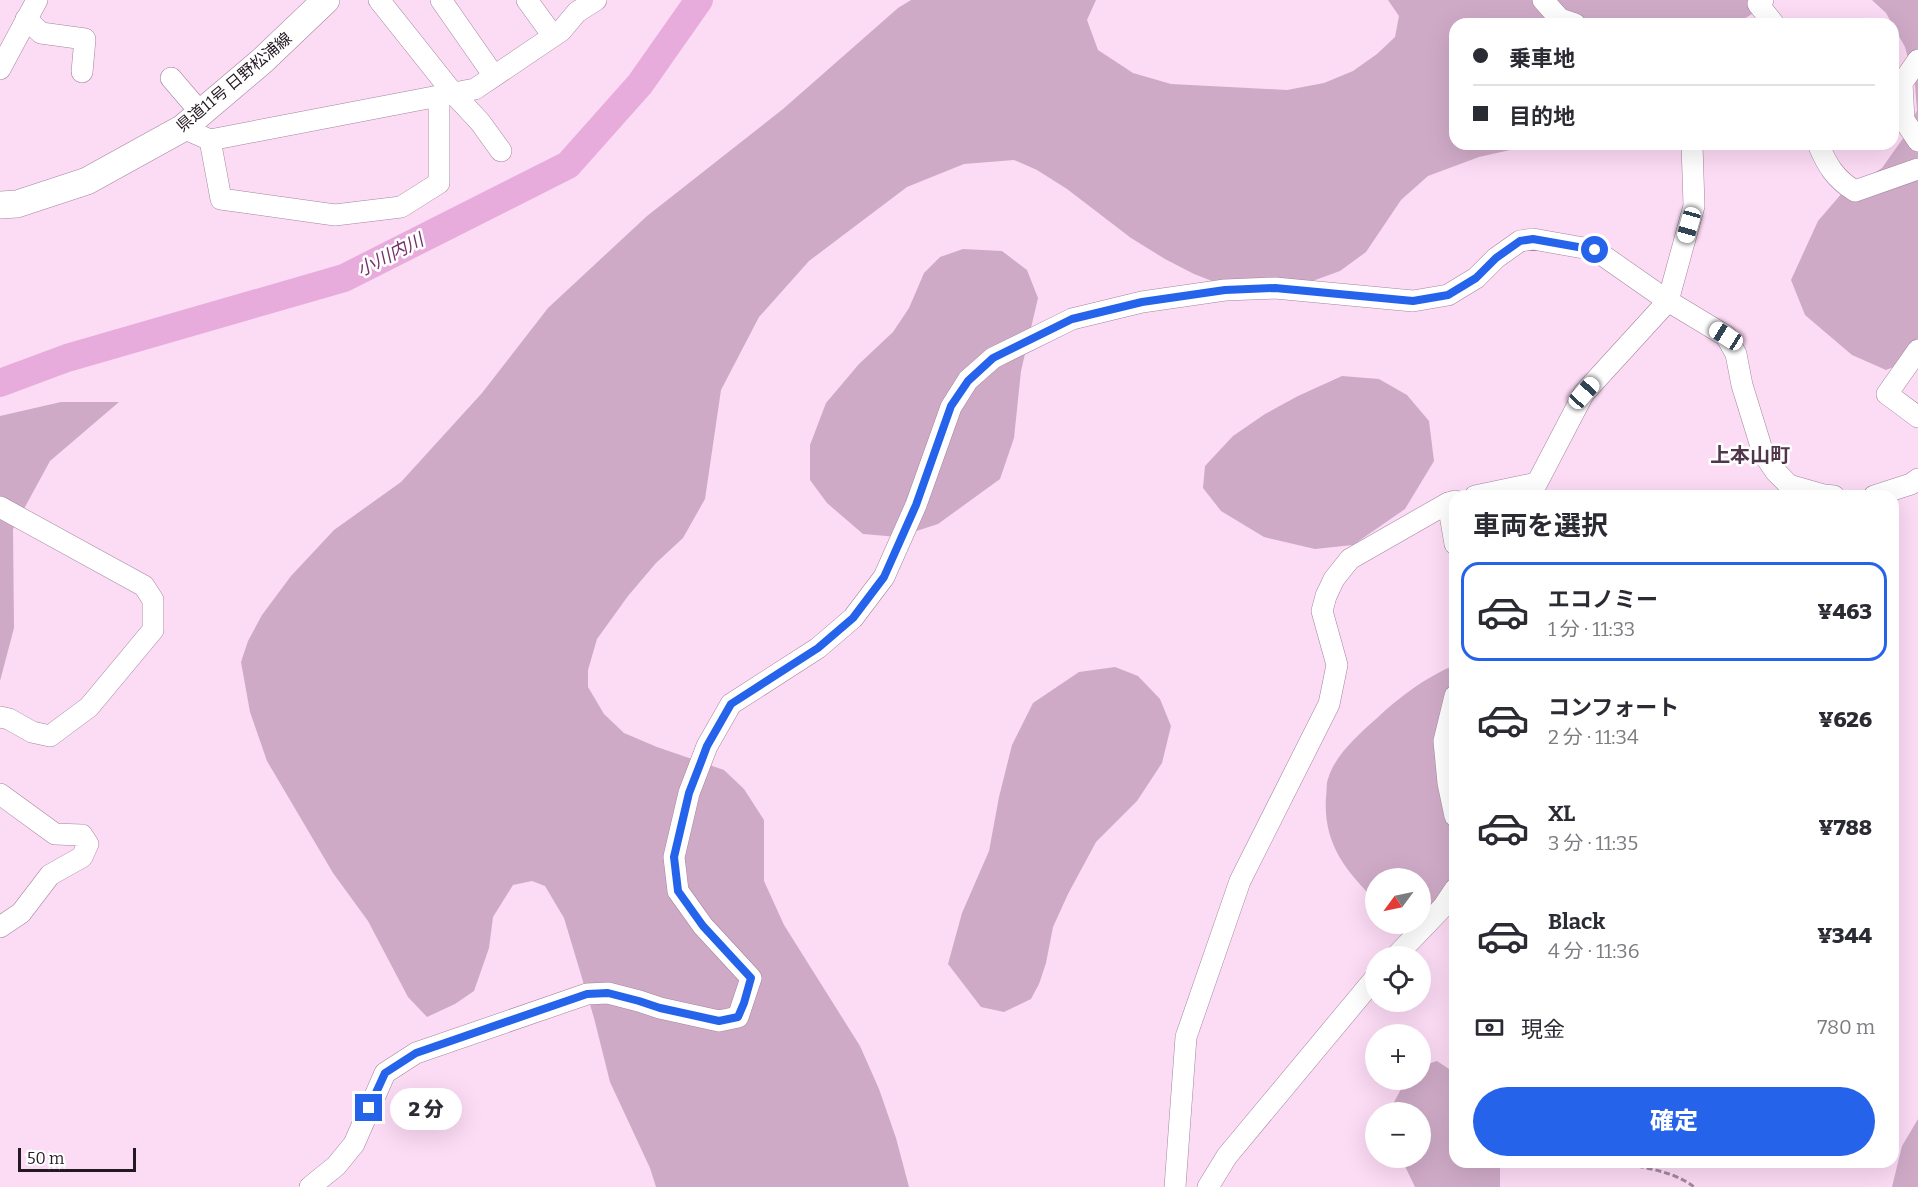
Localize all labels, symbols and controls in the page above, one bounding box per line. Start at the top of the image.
street label: 県道11号 日野松浦線 [173,28,295,136]
text: 乗車地 [1509,45,1575,72]
text: 目的地 [1509,103,1575,130]
car [1675,205,1703,245]
water label: 小川内川 [353,228,429,281]
route start [1581,236,1608,263]
car [1706,319,1746,353]
car [1565,374,1603,412]
district label: 上本山町 [1710,443,1790,467]
text: 車両を選択 [1473,510,1608,542]
icon: car [1476,585,1530,639]
text: エコノミー [1548,586,1658,613]
text: ¥463 [1818,598,1872,625]
text: 1 分 · 11:33 [1548,617,1635,641]
icon: car [1476,693,1530,747]
text: コンフォート [1548,694,1679,721]
text: ¥626 [1818,706,1872,733]
text: 2 分 · 11:34 [1548,725,1639,749]
text: XL [1548,800,1575,827]
icon: car [1476,801,1530,855]
text: ¥788 [1819,814,1872,841]
text: 3 分 · 11:35 [1548,831,1638,855]
north arrow [1365,868,1431,934]
map controls [1365,868,1431,1168]
text: Black [1548,908,1605,935]
icon: car [1476,909,1530,963]
text: ¥344 [1817,922,1872,949]
text: 4 分 · 11:36 [1548,939,1640,963]
button: locate [1365,946,1431,1012]
icon: cash [1473,1011,1506,1044]
text: 780 m [1817,1015,1875,1039]
text: 現金 [1521,1016,1565,1043]
button: + [1365,1024,1431,1090]
callout: 2 分 [390,1087,462,1129]
button: 確定 [1473,1087,1875,1156]
route end [355,1094,382,1121]
text: 2 分 [409,1097,443,1121]
button: − [1365,1102,1431,1168]
scale bar [18,1145,136,1172]
text: 50 m [27,1149,64,1168]

